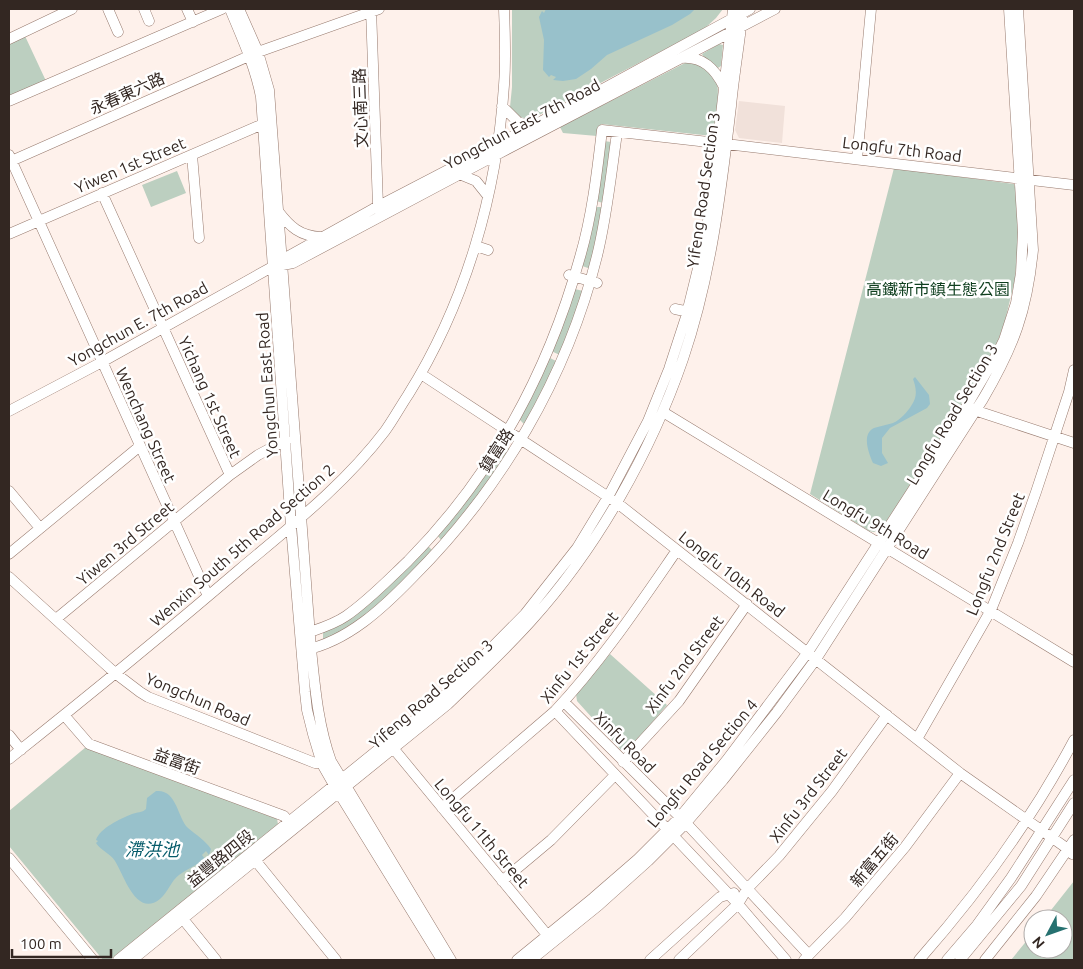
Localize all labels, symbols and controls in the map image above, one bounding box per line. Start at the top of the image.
street label: 文心南三路 [350,68,370,148]
street label: 永春東六路 [87,69,167,117]
street label: Yongchun East 7th Road [441,75,603,173]
street label: Yifeng Road Section 3 [683,111,723,269]
street label: Yiwen 1st Street [72,133,189,196]
street label: Longfu 7th Road [841,133,963,165]
street label: Yongchun E. 7th Road [65,278,211,370]
park label: 高鐵新市鎮生態公園 [866,280,1010,298]
street label: Yongchun East Road [253,312,281,458]
street label: Yichang 1st Street [175,333,245,461]
street label: Longfu Road Section 3 [903,340,1001,488]
street label: Wenchang Street [113,365,180,486]
street label: 鎮富路 [475,425,517,475]
street label: Wenxin South 5th Road Section 2 [146,460,338,630]
street label: Longfu 9th Road [820,485,932,563]
street label: Longfu 2nd Street [962,489,1028,618]
street label: Yiwen 3rd Street [73,497,178,589]
street label: Longfu 10th Road [676,527,788,621]
street label: Xinfu 1st Street [537,607,622,706]
street label: Xinfu 2nd Street [641,611,727,716]
street label: Yifeng Road Section 3 [366,636,496,752]
street label: Yongchun Road [143,669,253,729]
street label: Longfu Road Section 4 [643,695,761,831]
street label: Xinfu Road [591,708,659,776]
street label: 益富街 [151,744,203,778]
street label: Xinfu 3rd Street [766,744,851,846]
street label: Longfu 11th Street [431,775,533,892]
street label: 益豐路四段 [183,826,257,890]
street label: 新富五街 [847,830,901,890]
water label: 滯洪池 [125,839,181,859]
north arrow [1023,909,1073,959]
scale bar [12,926,111,958]
text: N [1029,933,1048,952]
text: 100 m [20,935,62,952]

